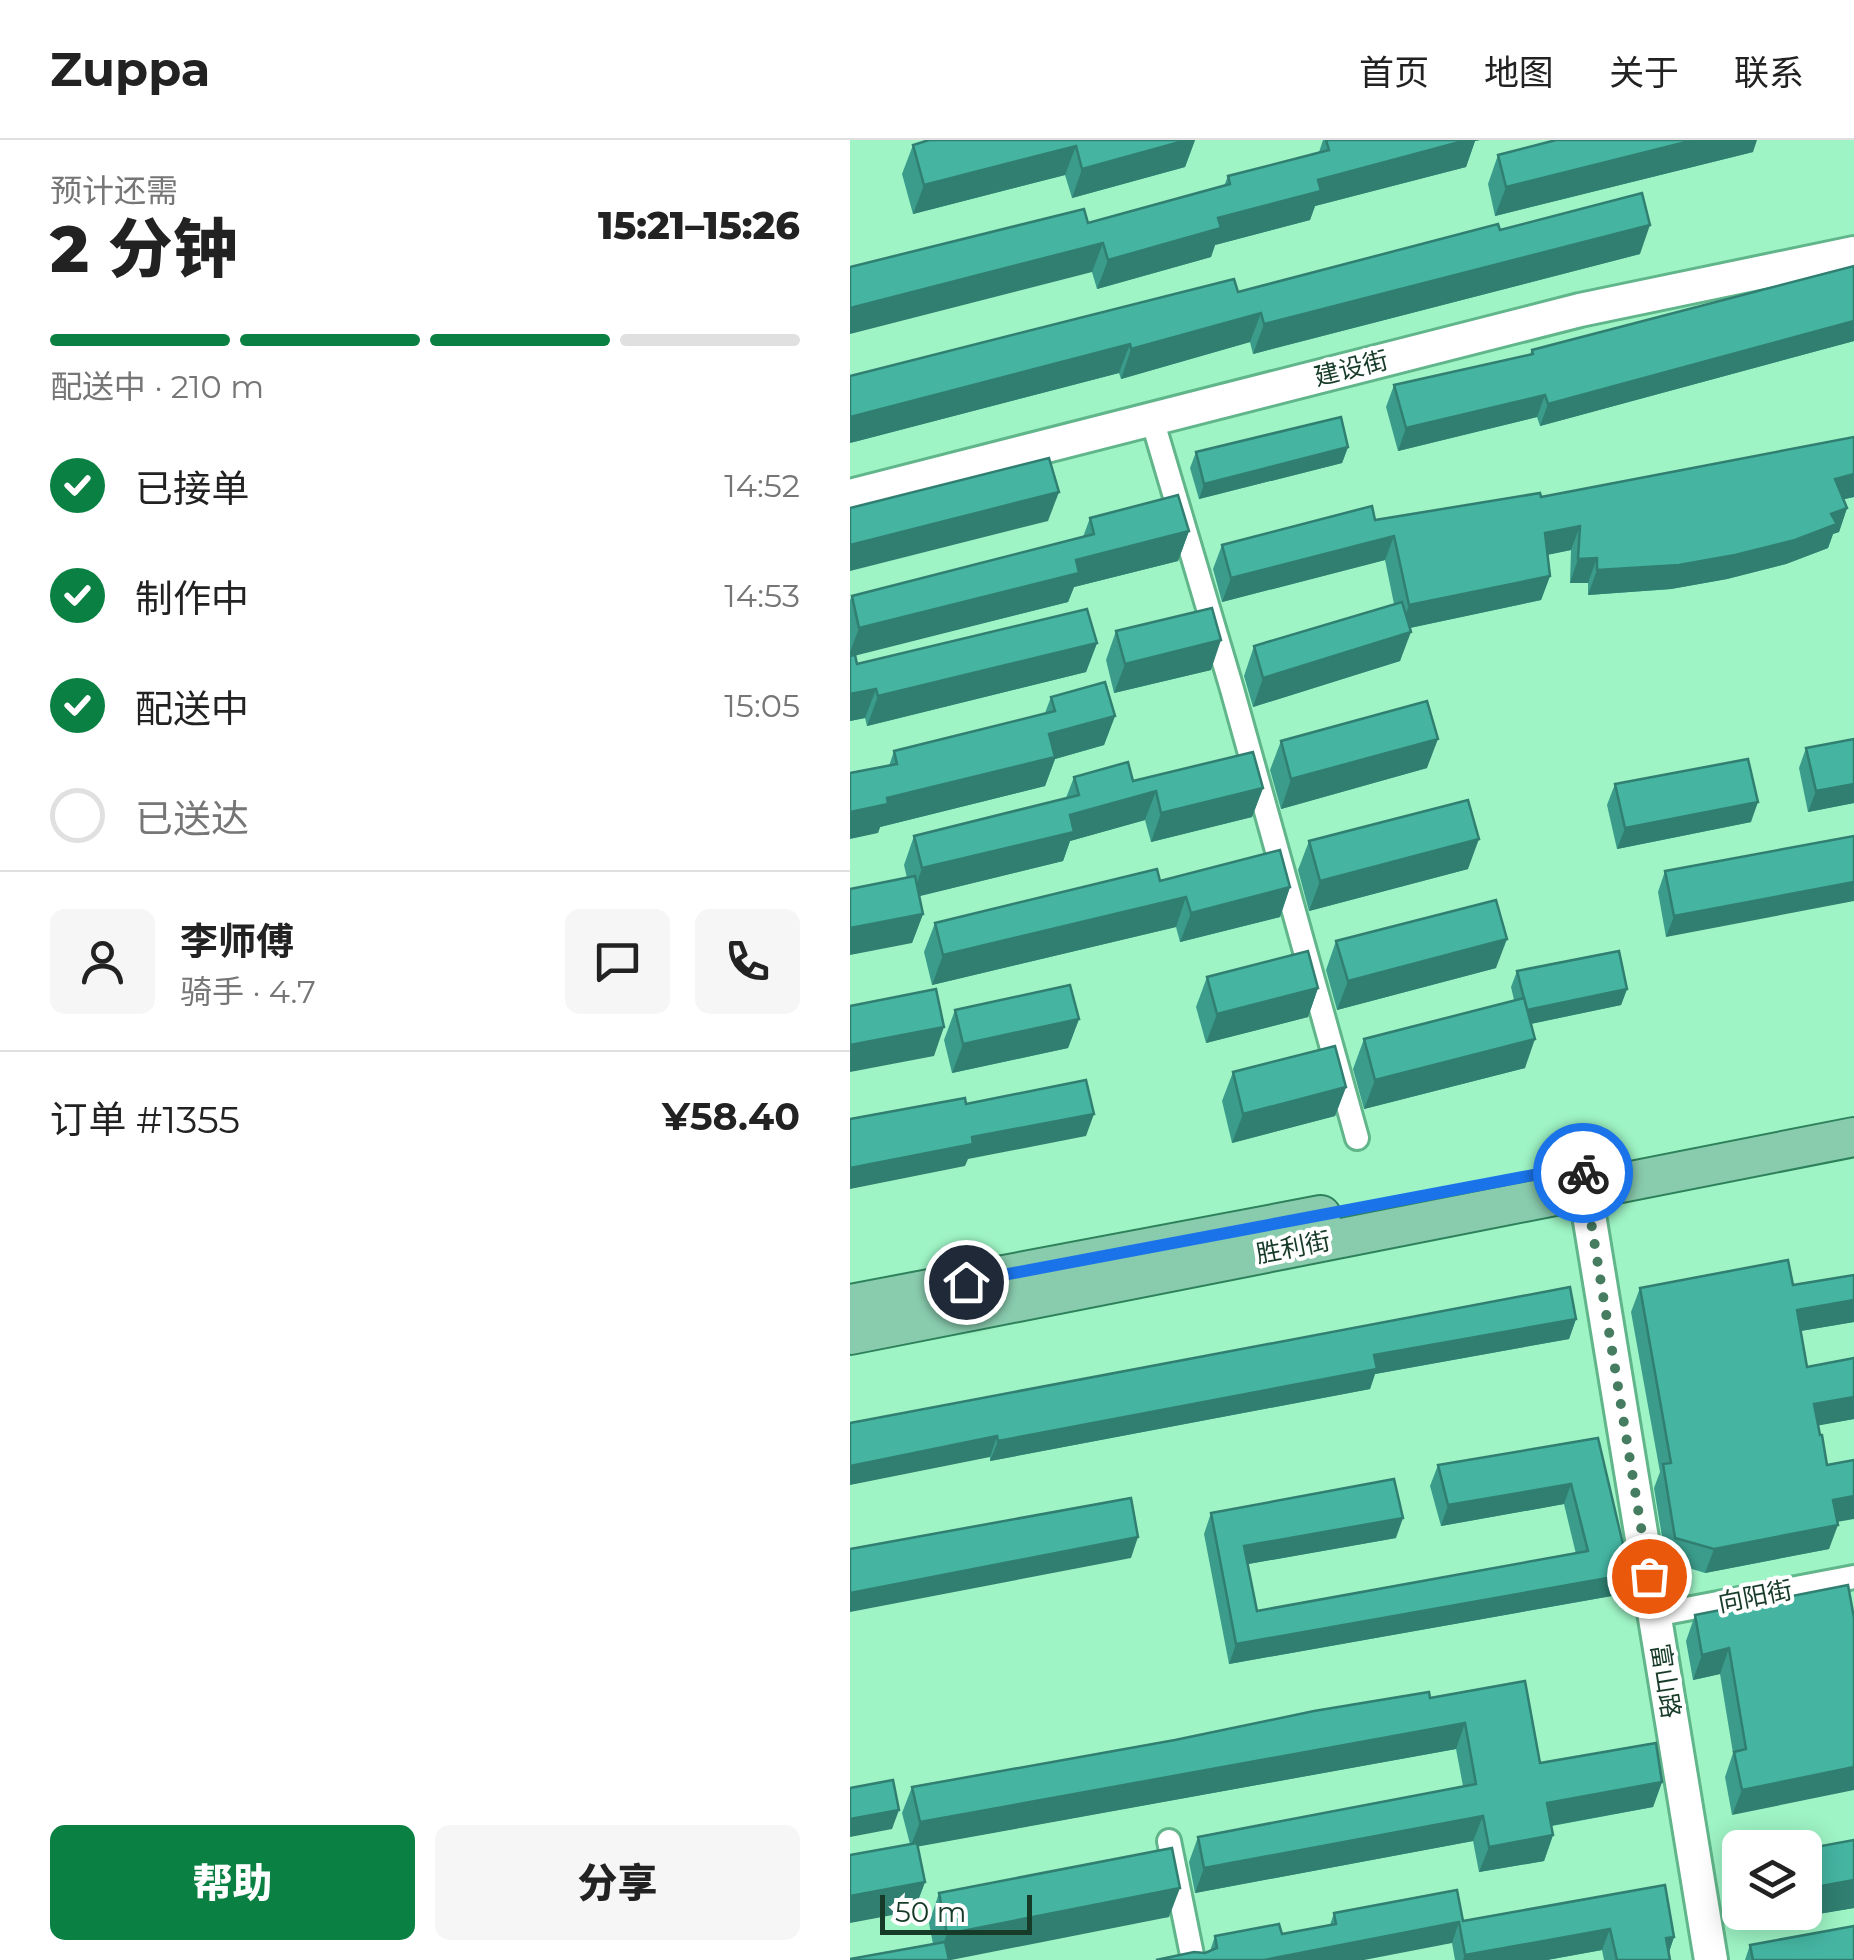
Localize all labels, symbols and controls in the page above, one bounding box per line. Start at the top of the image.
text: Zuppa [50,40,210,98]
text: 首页 [1359,51,1429,94]
text: 地图 [1484,51,1554,94]
text: 关于 [1609,51,1679,94]
text: 联系 [1734,51,1804,94]
text: 预计还需 [50,171,178,210]
text: 15:21–15:26 [598,202,800,249]
text: 2 分钟 [50,209,238,288]
street label: 建设街 [1311,344,1391,392]
text: 配送中 · 210 m [50,367,264,406]
icon: check [50,458,105,513]
text: 已接单 [135,465,249,512]
text: 14:52 [724,466,800,505]
icon: check [50,568,105,623]
text: 制作中 [135,575,249,622]
text: 14:53 [724,576,800,615]
icon: check [50,678,105,733]
text: 配送中 [135,685,249,732]
text: 15:05 [724,686,800,725]
text: 已送达 [135,795,249,842]
button: person [50,909,155,1014]
button: chat [565,909,670,1014]
button: phone [695,909,800,1014]
text: 李师傅 [180,918,294,965]
text: 骑手 · 4.7 [180,972,316,1011]
text: ¥58.40 [662,1093,800,1140]
text: 订单 #1355 [50,1096,240,1143]
courier [1533,1123,1633,1223]
icon: bike [1556,1146,1611,1201]
street label: 胜利街 [1253,1225,1333,1269]
pin [924,1240,1009,1325]
icon: home [939,1255,994,1310]
pin [1607,1534,1692,1619]
icon: bag [1622,1549,1677,1604]
street label: 向阳街 [1715,1574,1795,1618]
street label: 富山路 [1645,1642,1687,1720]
button: 帮助 [50,1825,415,1940]
button: 分享 [435,1825,800,1940]
map controls [1722,1830,1822,1930]
button: layers [1722,1830,1822,1930]
scale bar [880,1890,1032,1934]
text: 50 m [895,1895,966,1929]

